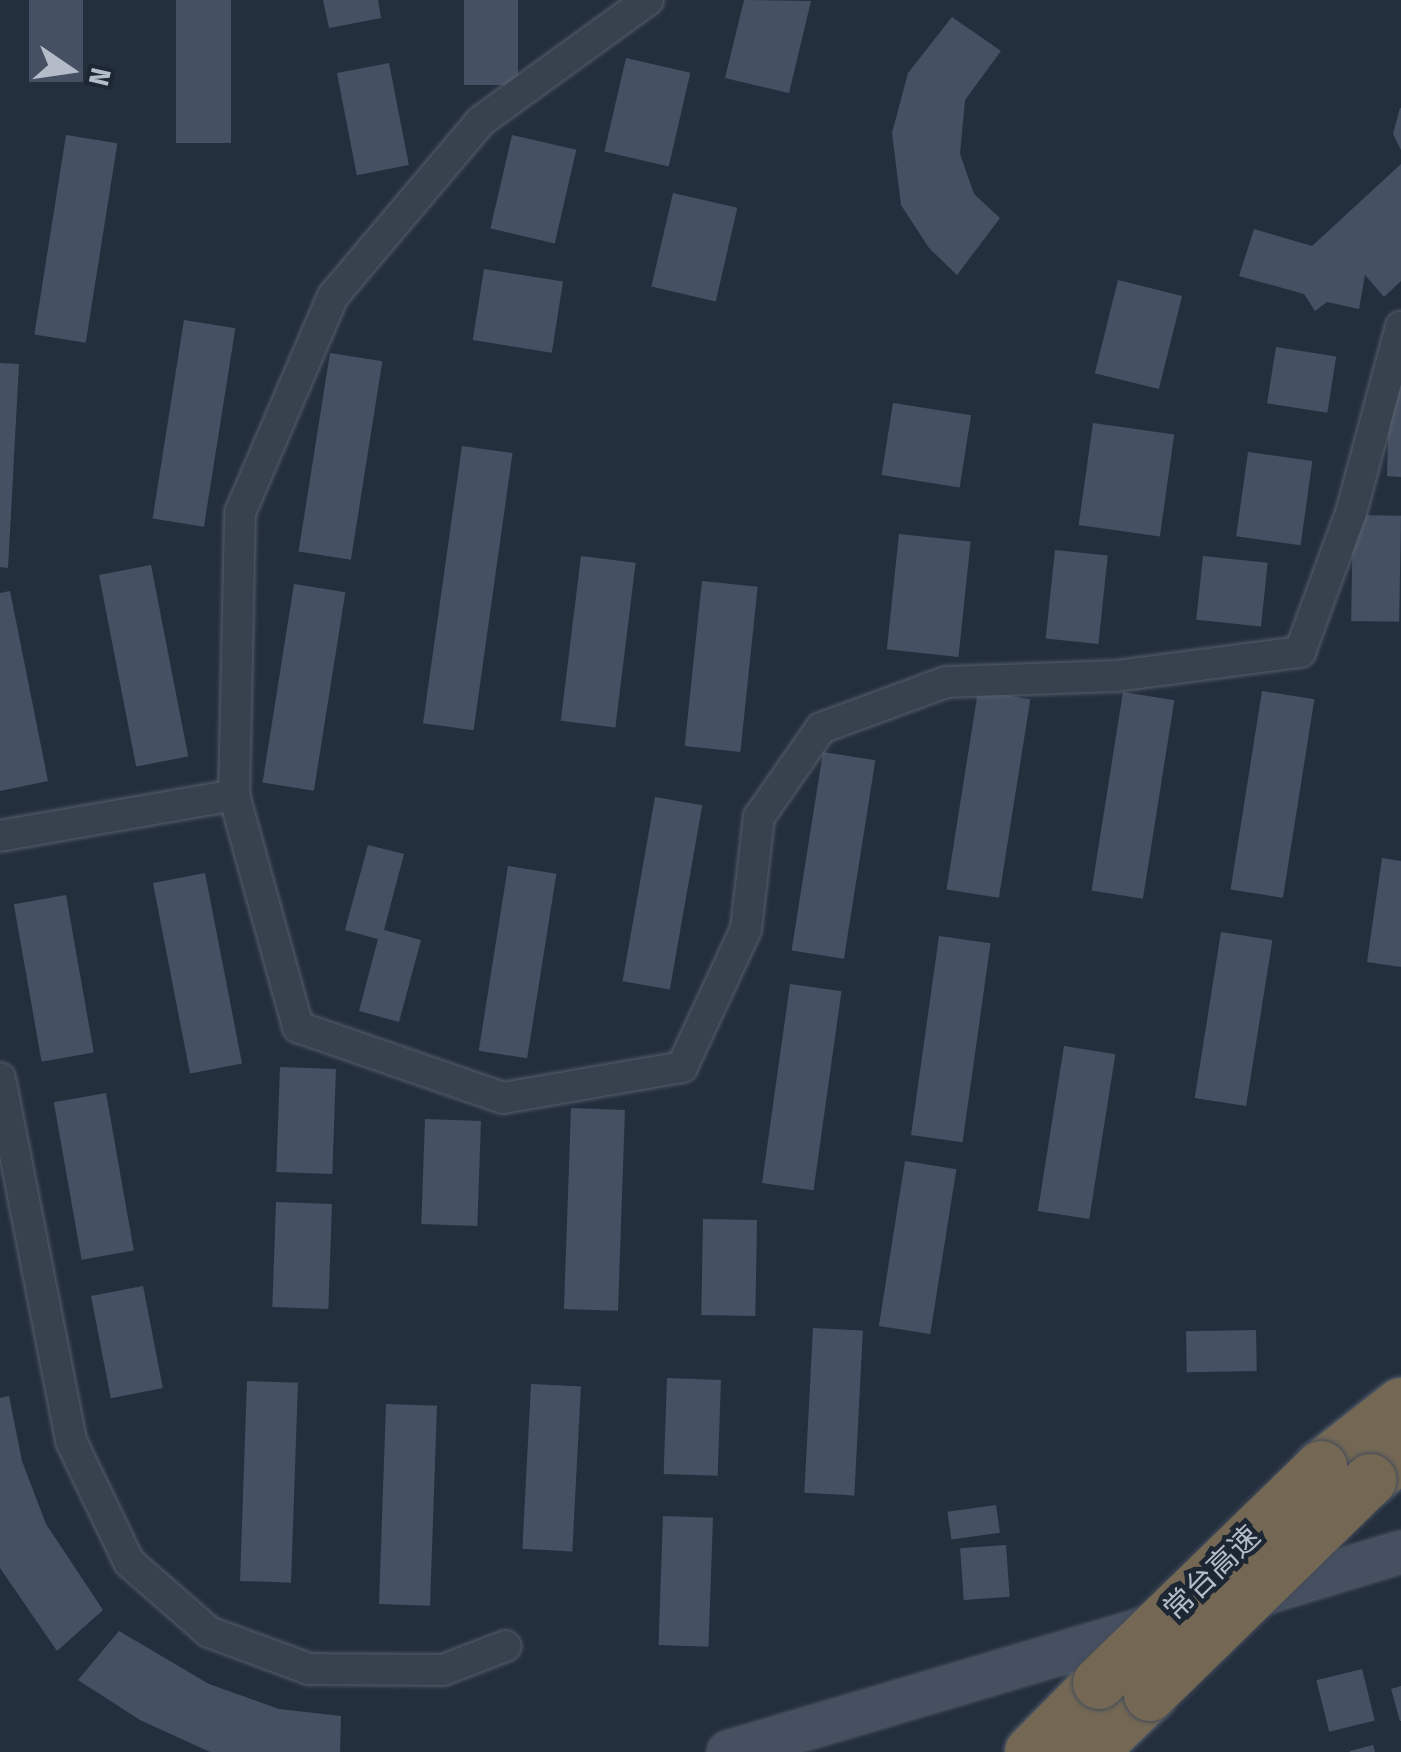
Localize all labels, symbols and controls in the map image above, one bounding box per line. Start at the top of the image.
north arrow [20,20,120,120]
text: N [82,65,118,89]
street label: 常台高速 [1156,1518,1268,1628]

